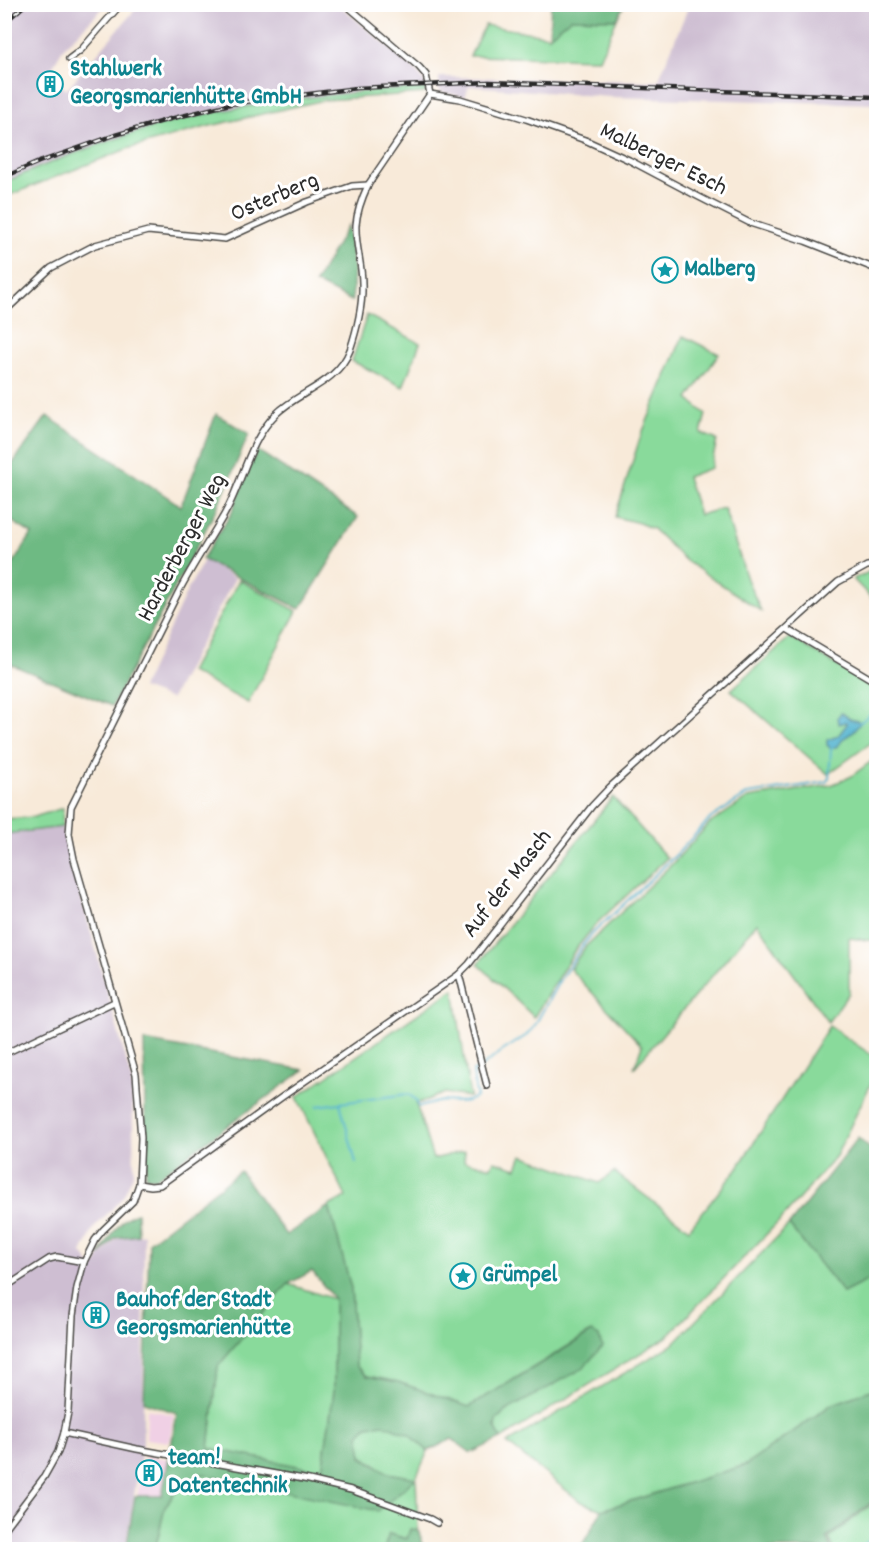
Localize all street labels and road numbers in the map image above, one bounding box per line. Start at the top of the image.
street label: Malberger Esch [594,114,732,206]
street label: Osterberg [226,164,324,232]
street label: Harderberger Weg [130,468,236,628]
street label: Auf der Masch [455,822,561,946]

